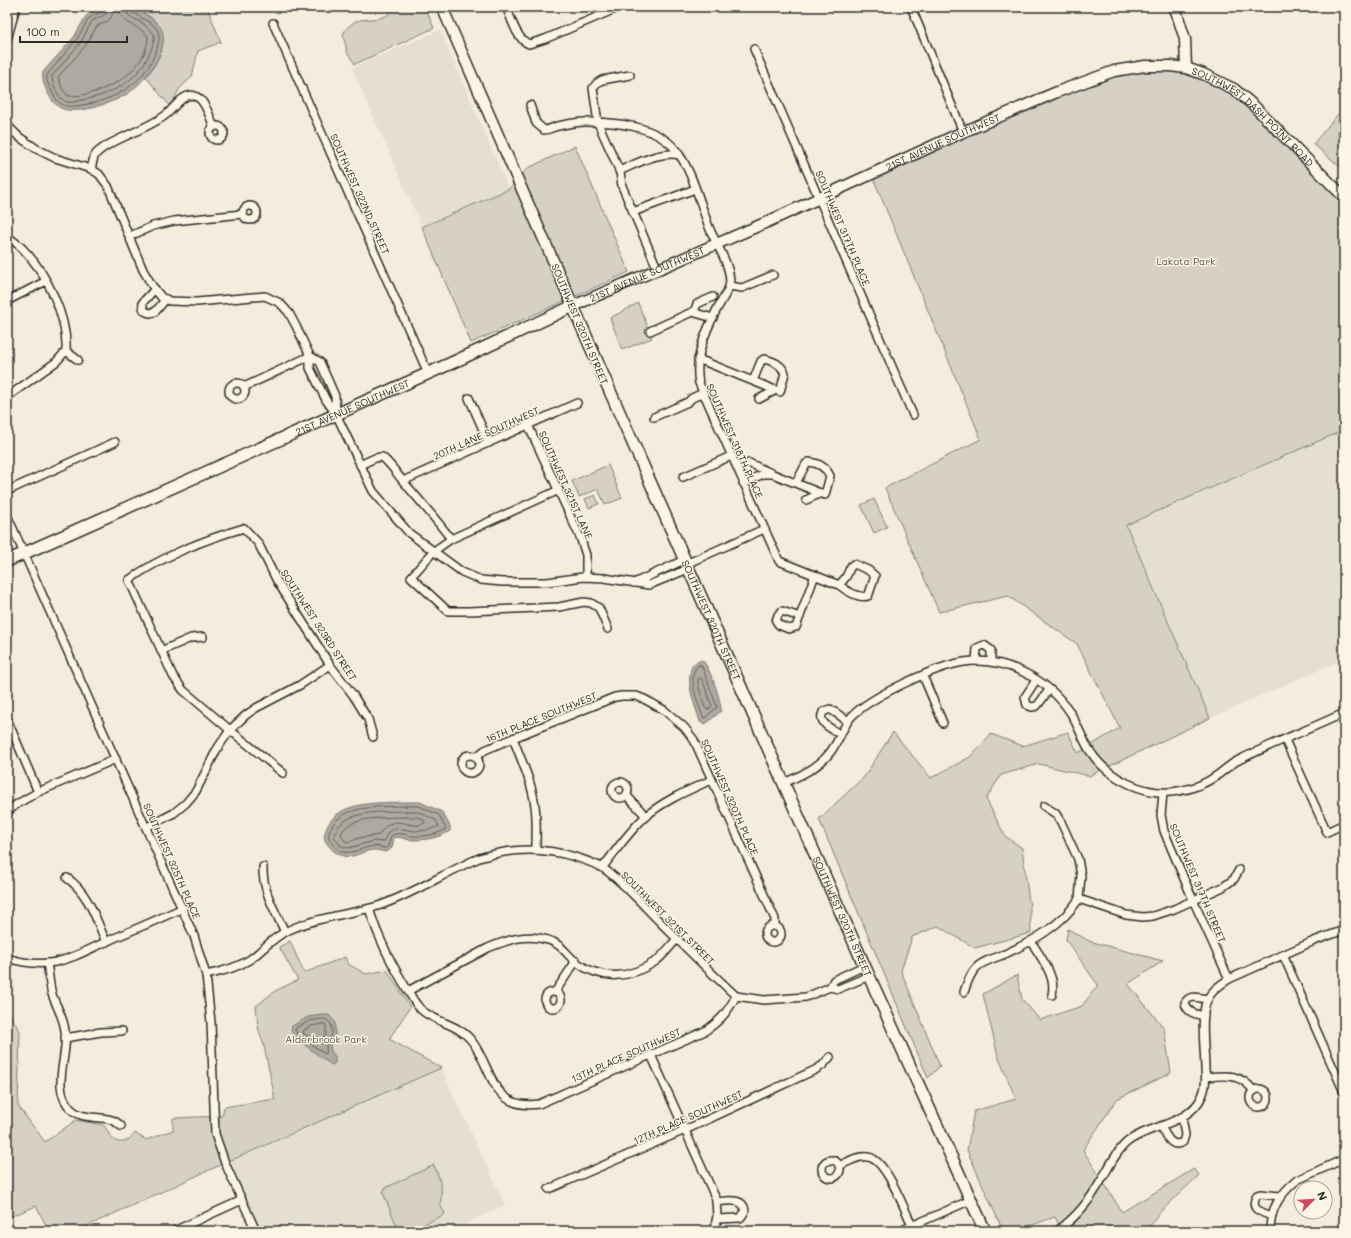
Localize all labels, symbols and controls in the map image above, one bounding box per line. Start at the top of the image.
scale bar [20,18,127,44]
text: 100 m [26,23,60,39]
street label: SOUTHWEST DASH POINT ROAD [1190,64,1317,170]
street label: 21ST AVENUE SOUTHWEST [883,110,1002,174]
street label: SOUTHWEST 322ND STREET [327,131,393,257]
street label: SOUTHWEST 317TH PLACE [812,168,874,288]
street label: 21ST AVENUE SOUTHWEST [587,243,707,305]
park label: Lakota Park [1156,254,1216,268]
street label: SOUTHWEST 320TH STREET [548,261,612,387]
street label: 21ST AVENUE SOUTHWEST [293,375,412,439]
street label: SOUTHWEST 318TH PLACE [703,381,767,501]
street label: 20TH LANE SOUTHWEST [431,403,542,463]
street label: SOUTHWEST 321ST LANE [536,429,596,542]
street label: SOUTHWEST 320TH STREET [679,558,744,683]
street label: SOUTHWEST 323RD STREET [278,567,361,684]
street label: 16TH PLACE SOUTHWEST [483,688,599,746]
street label: SOUTHWEST 320TH PLACE [698,737,762,858]
street label: SOUTHWEST 325TH PLACE [140,801,204,921]
street label: SOUTHWEST 317TH STREET [1166,821,1230,945]
street label: SOUTHWEST 320TH STREET [810,854,875,979]
street label: SOUTHWEST 321ST STREET [618,868,718,968]
street label: 13TH PLACE SOUTHWEST [569,1024,683,1086]
park label: Alderbrook Park [285,1032,367,1046]
street label: 12TH PLACE SOUTHWEST [631,1086,745,1147]
north arrow [1293,1180,1333,1220]
text: N [1314,1189,1331,1203]

